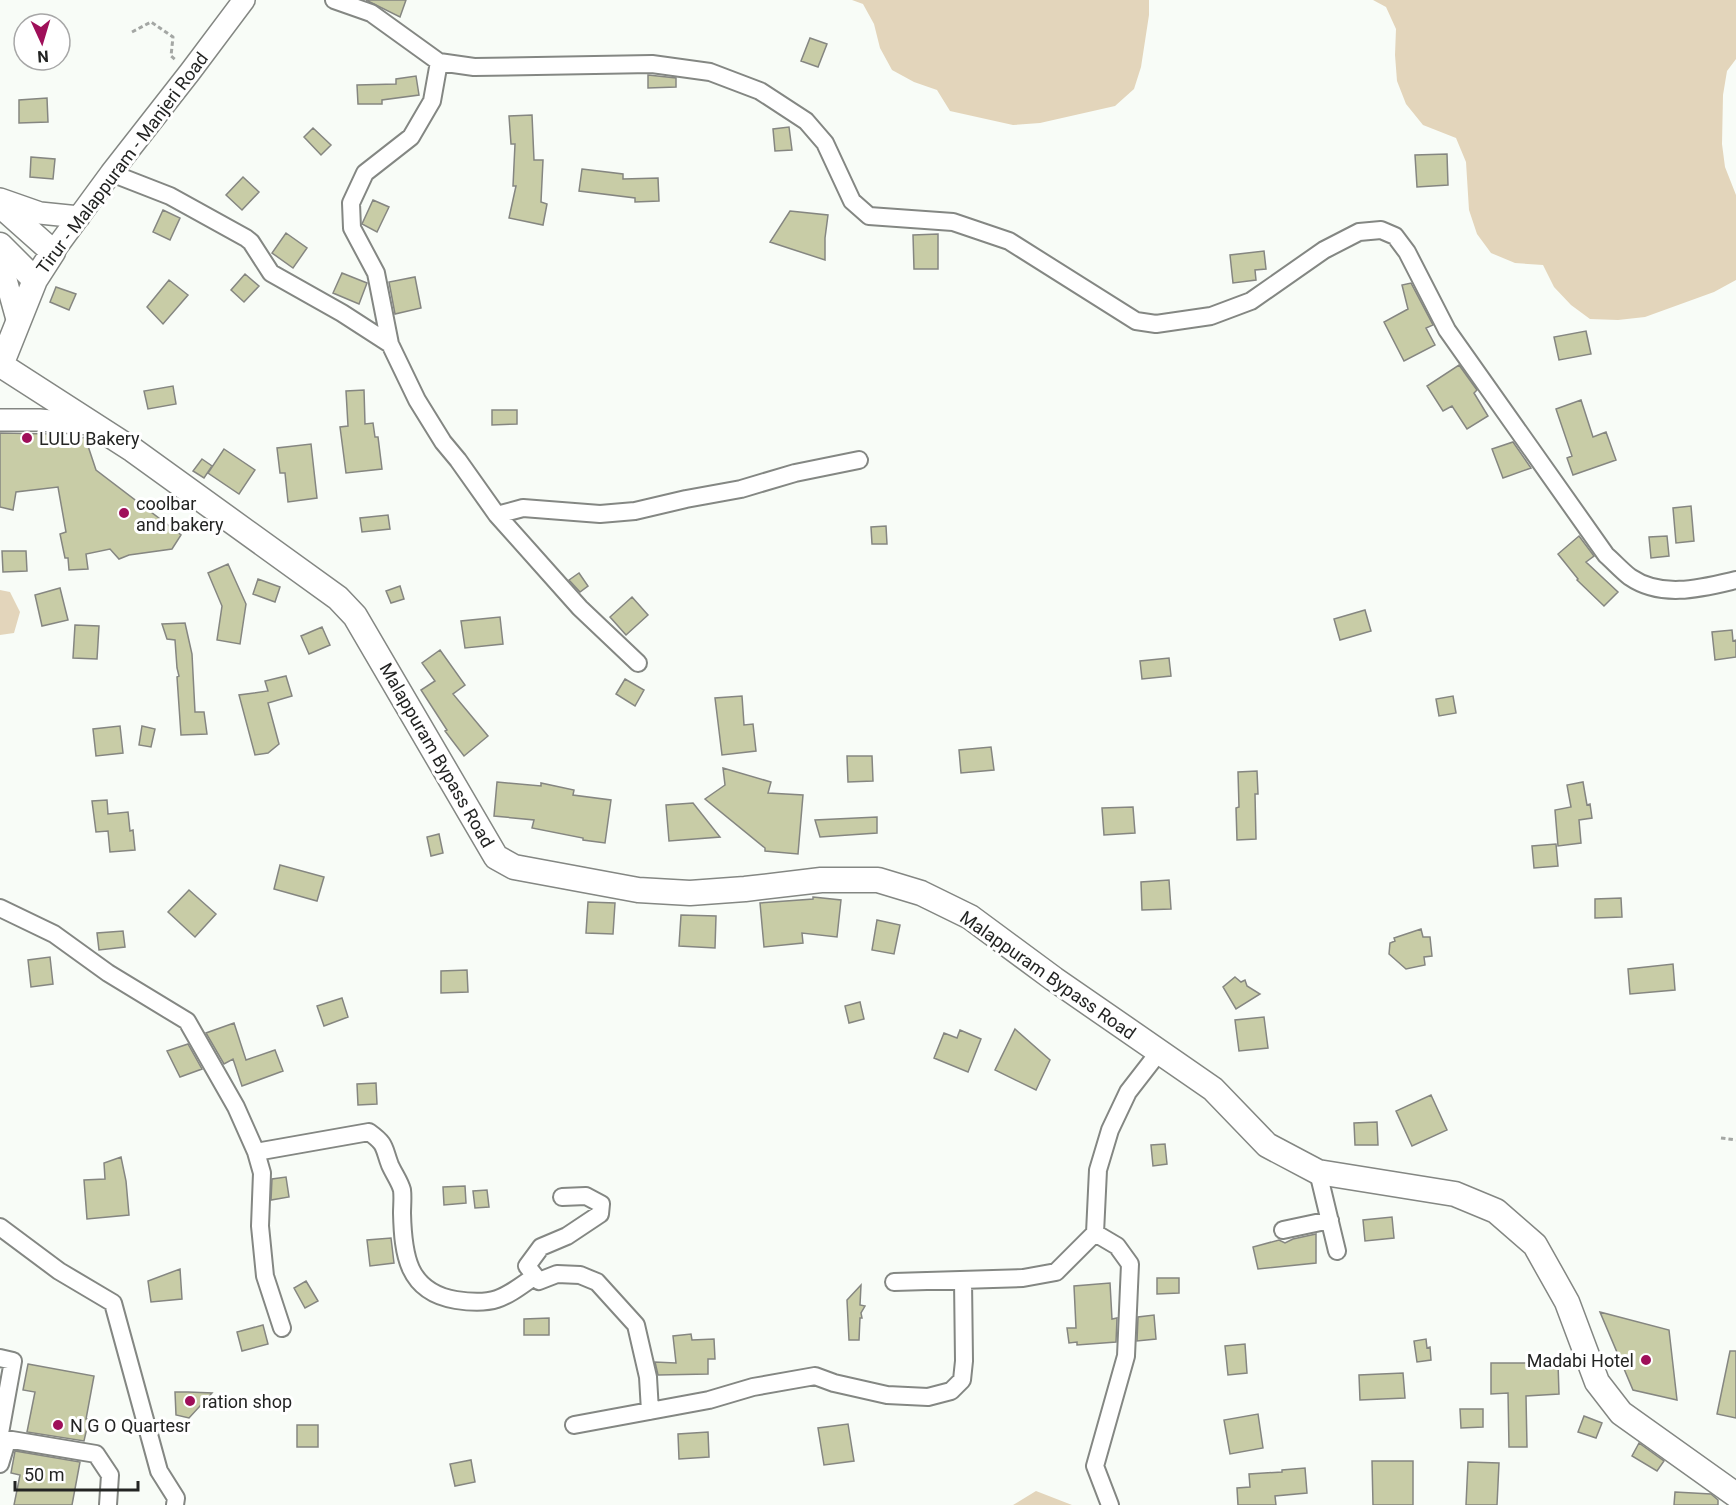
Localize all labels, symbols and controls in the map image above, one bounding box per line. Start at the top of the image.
north arrow [12,12,72,72]
text: N [37,47,49,66]
street label: Tirur - Malappuram - Manjeri Road [32,48,212,278]
place label: LULU Bakery [39,428,140,449]
marker: LULU Bakery [20,431,34,445]
place label: coolbar and bakery [136,493,224,535]
marker: coolbar and bakery [117,506,131,520]
street label: Malappuram Bypass Road [376,659,498,851]
street label: Malappuram Bypass Road [956,906,1140,1044]
place label: Madabi Hotel [1527,1350,1634,1371]
marker: Madabi Hotel [1639,1353,1653,1367]
place label: ration shop [202,1391,292,1412]
marker: ration shop [183,1394,197,1408]
place label: N G O Quartesr [70,1415,190,1436]
marker: N G O Quartesr [51,1418,65,1432]
scale bar [15,1454,138,1492]
text: 50 m [24,1464,64,1485]

